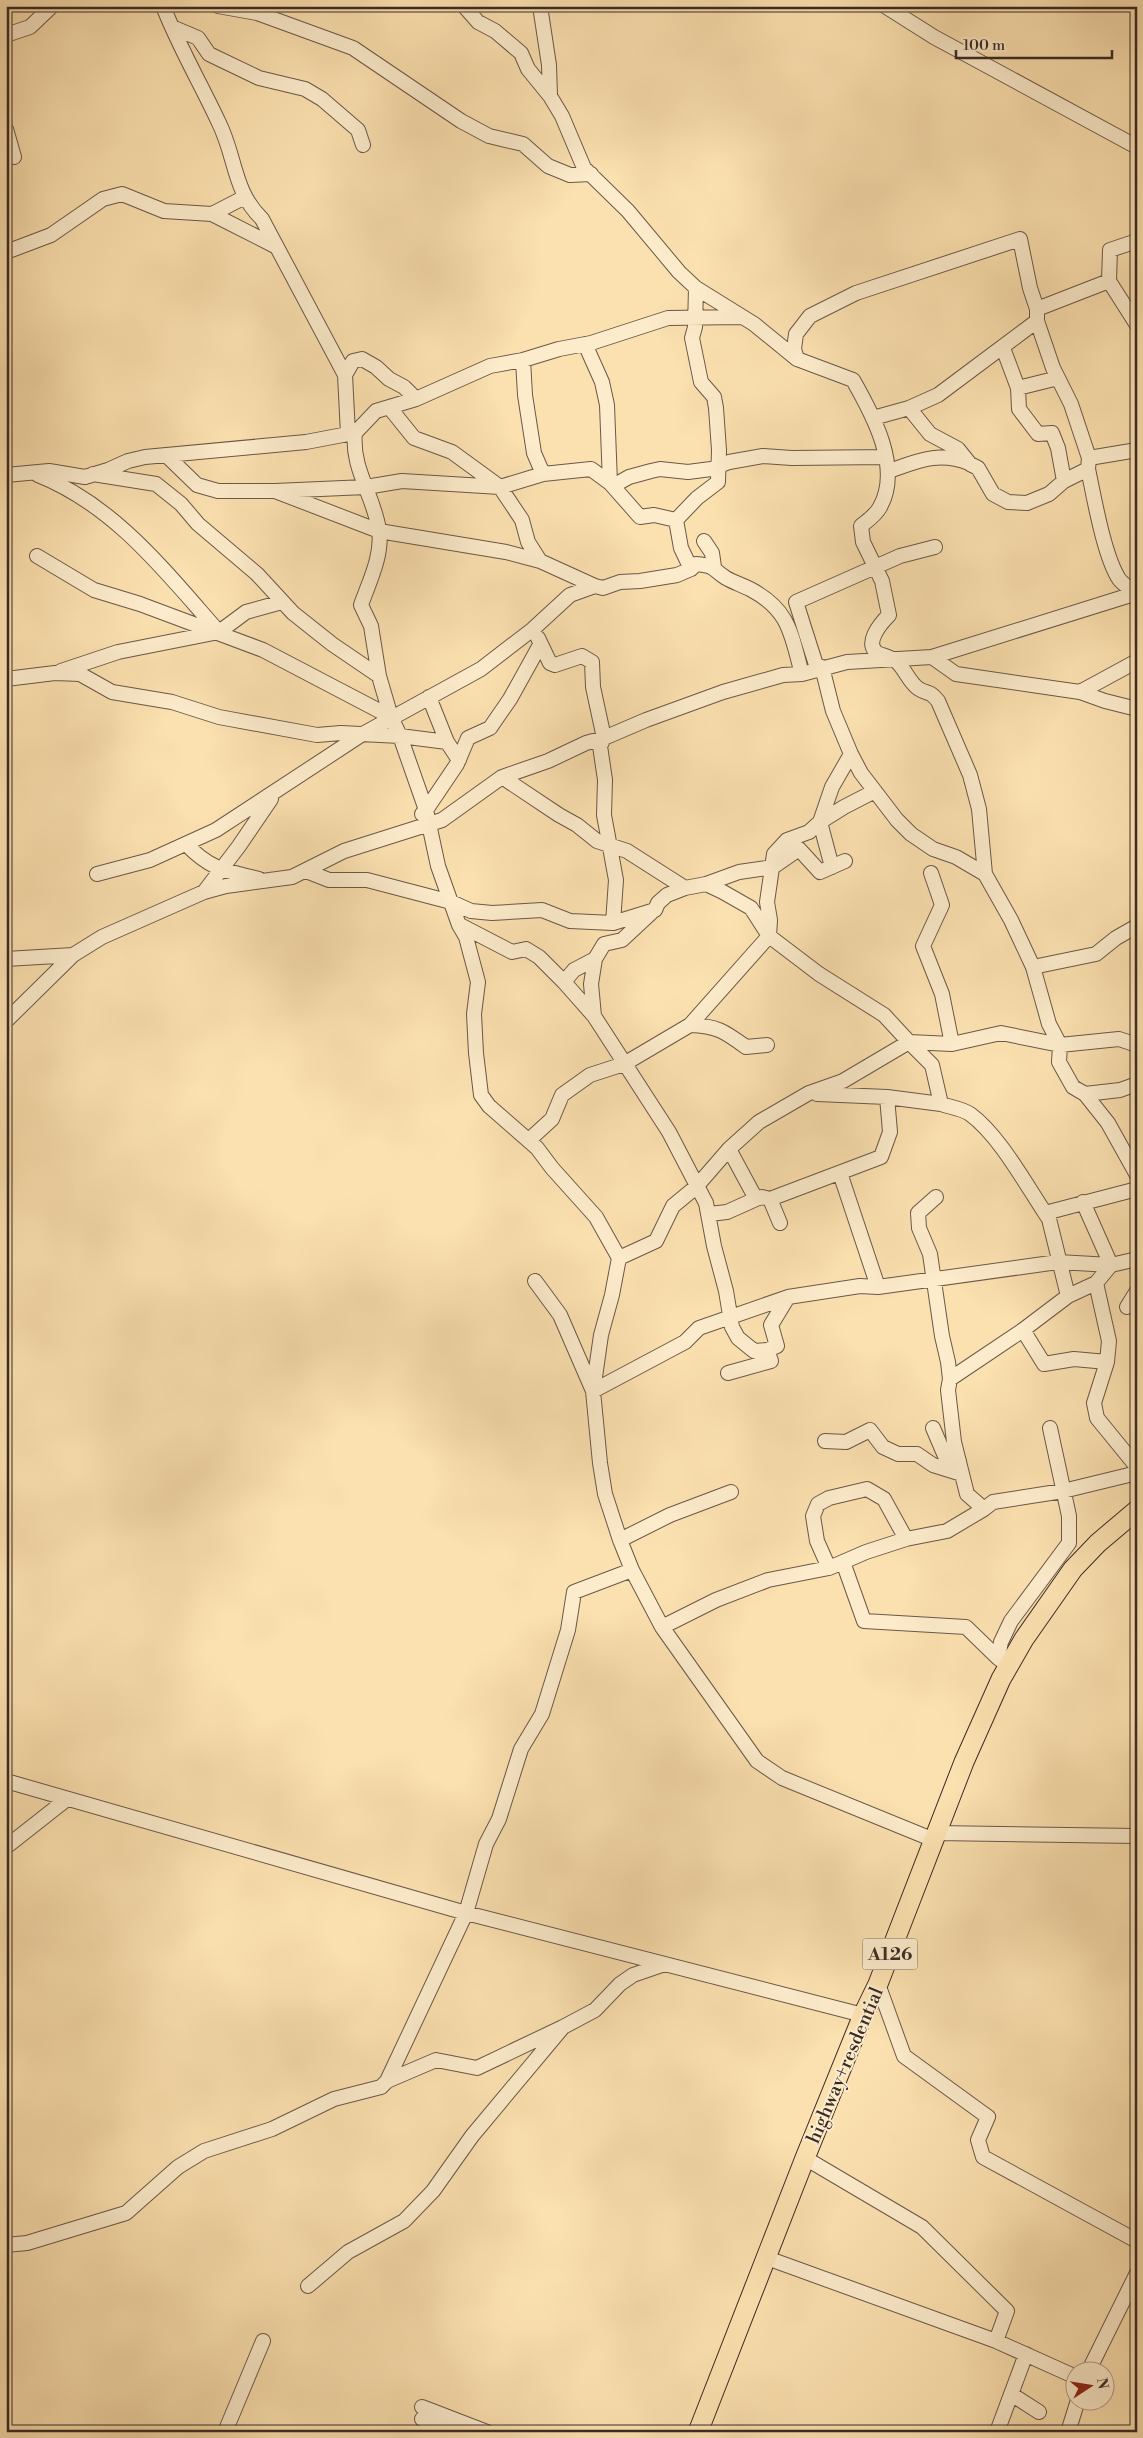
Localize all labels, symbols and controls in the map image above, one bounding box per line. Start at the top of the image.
scale bar [956,28,1112,60]
text: 100 m [963,36,1005,55]
road number: A126 [862,1938,918,1970]
street label: highway+resdential [801,1983,889,2147]
north arrow [1066,2360,1116,2410]
text: N [1092,2376,1112,2391]

